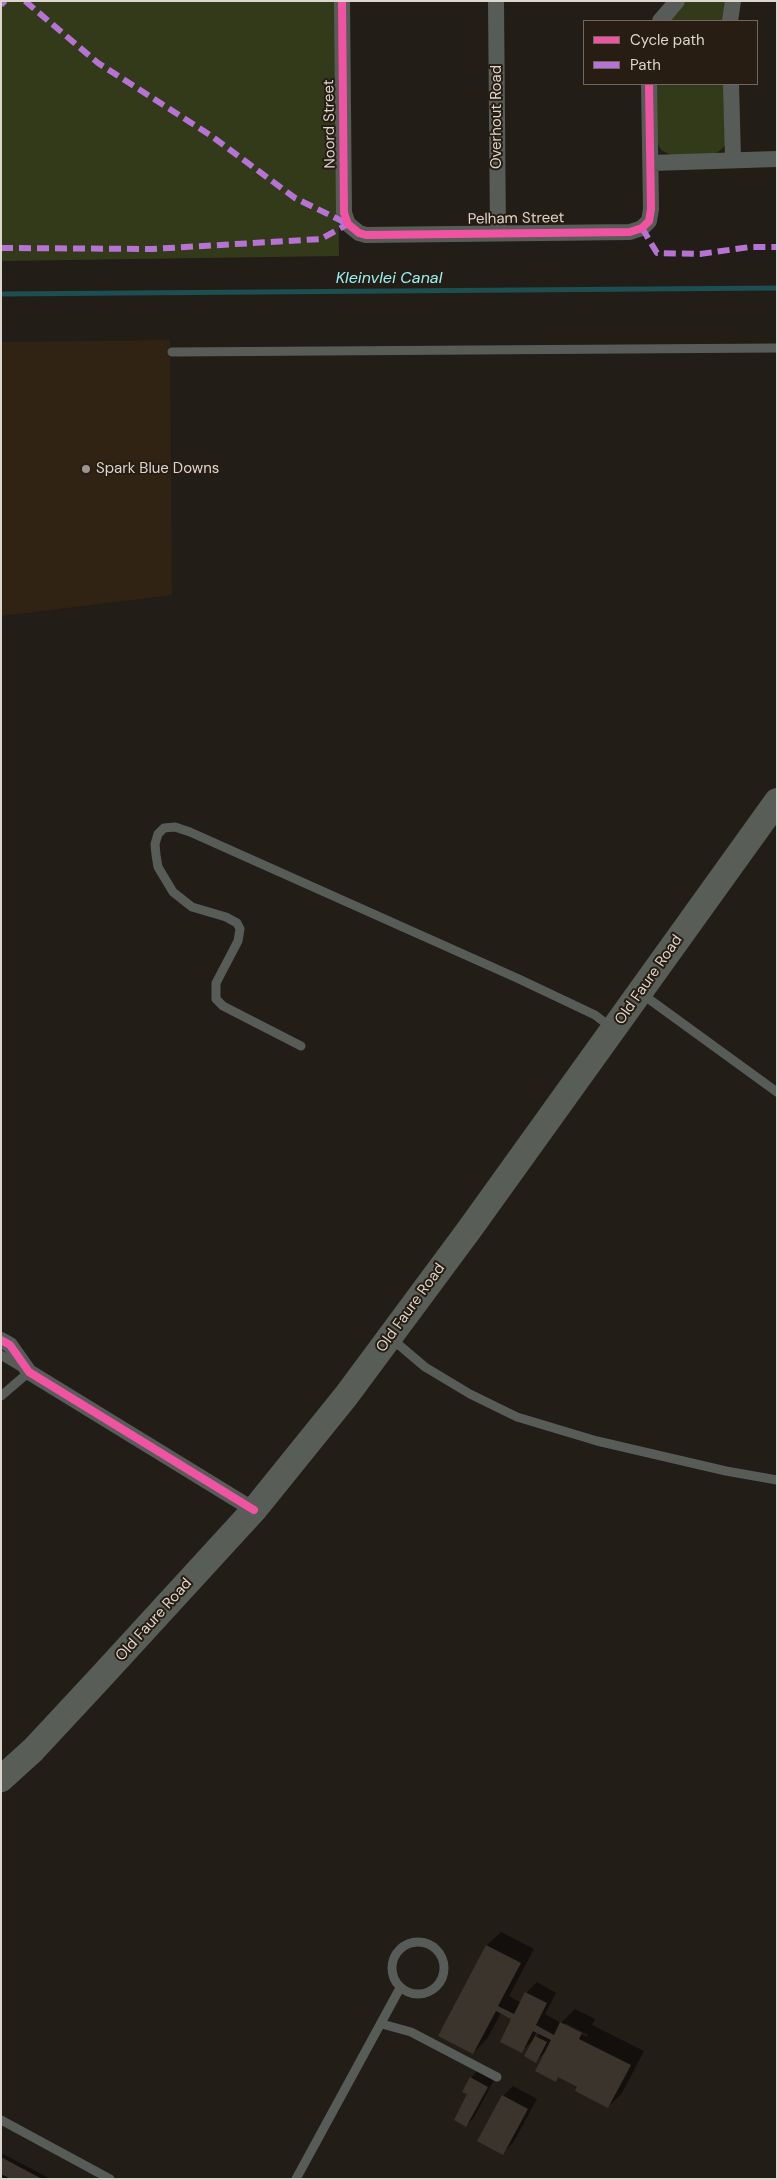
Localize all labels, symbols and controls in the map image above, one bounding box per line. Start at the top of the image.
legend [583,20,758,85]
text: Cycle path [630,30,705,50]
text: Path [630,55,661,75]
street label: Overhout Road [488,65,506,169]
street label: Noord Street [320,79,340,169]
street label: Pelham Street [467,209,565,229]
water label: Kleinvlei Canal [336,269,442,289]
place label: Spark Blue Downs [96,460,219,478]
marker: Spark Blue Downs [80,463,92,475]
street label: Old Faure Road [611,932,687,1028]
street label: Old Faure Road [373,1260,449,1356]
street label: Old Faure Road [112,1575,196,1665]

